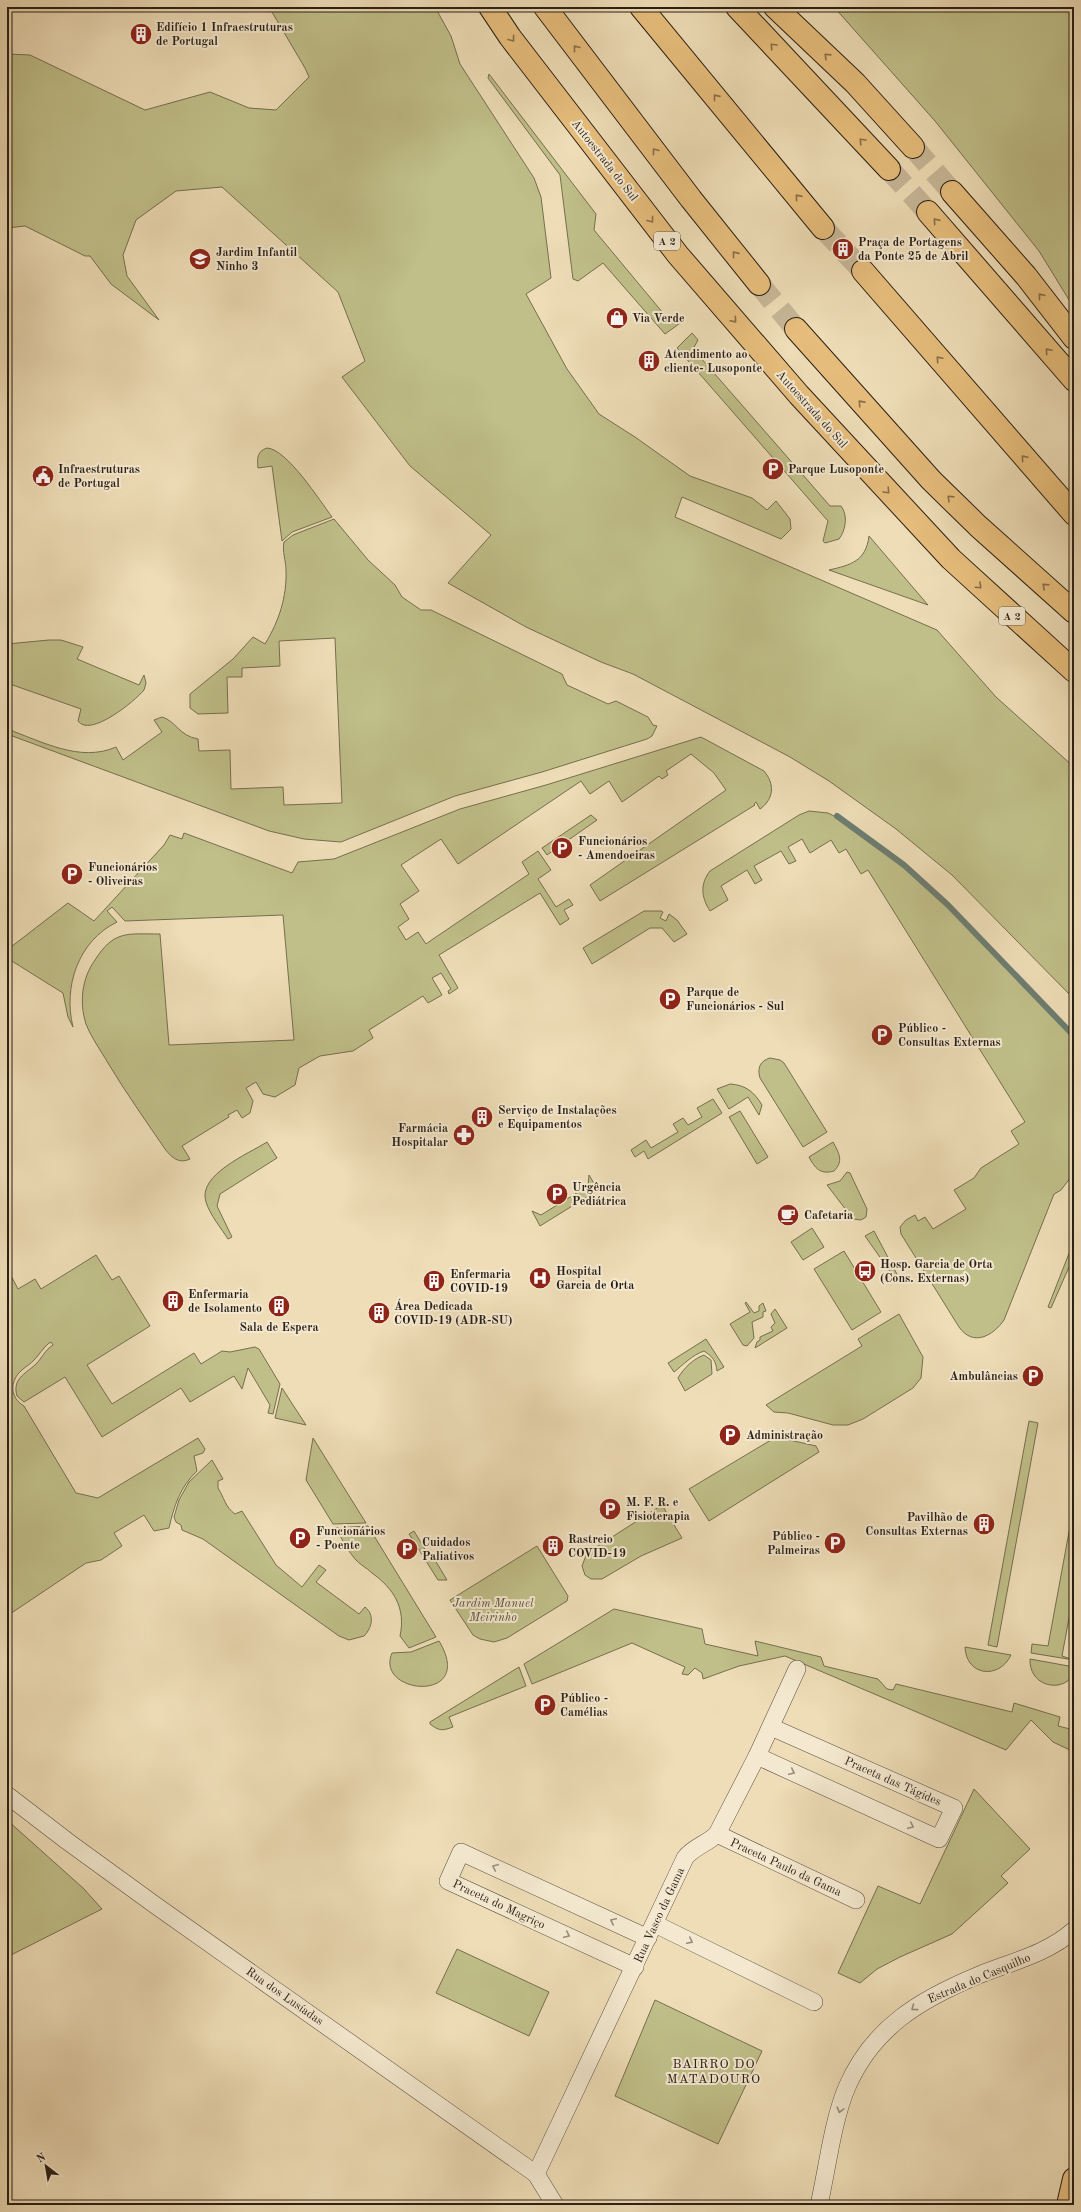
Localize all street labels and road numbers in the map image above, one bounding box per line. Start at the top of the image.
street label: Autoestrada do Sul [569,118,640,204]
road number: A 2 [654,232,680,250]
street label: Autoestrada do Sul [773,369,849,451]
road number: A 2 [999,607,1025,625]
street label: Praceta das Tágides [842,1755,943,1809]
street label: Praceta Paulo da Gama [728,1837,843,1899]
street label: Rua Vasco da Gama [633,1866,687,1965]
street label: Praceta do Magriço [450,1878,547,1932]
street label: Estrada do Casquilho [926,1952,1033,2006]
street label: Rua dos Lusíadas [244,1966,325,2028]

